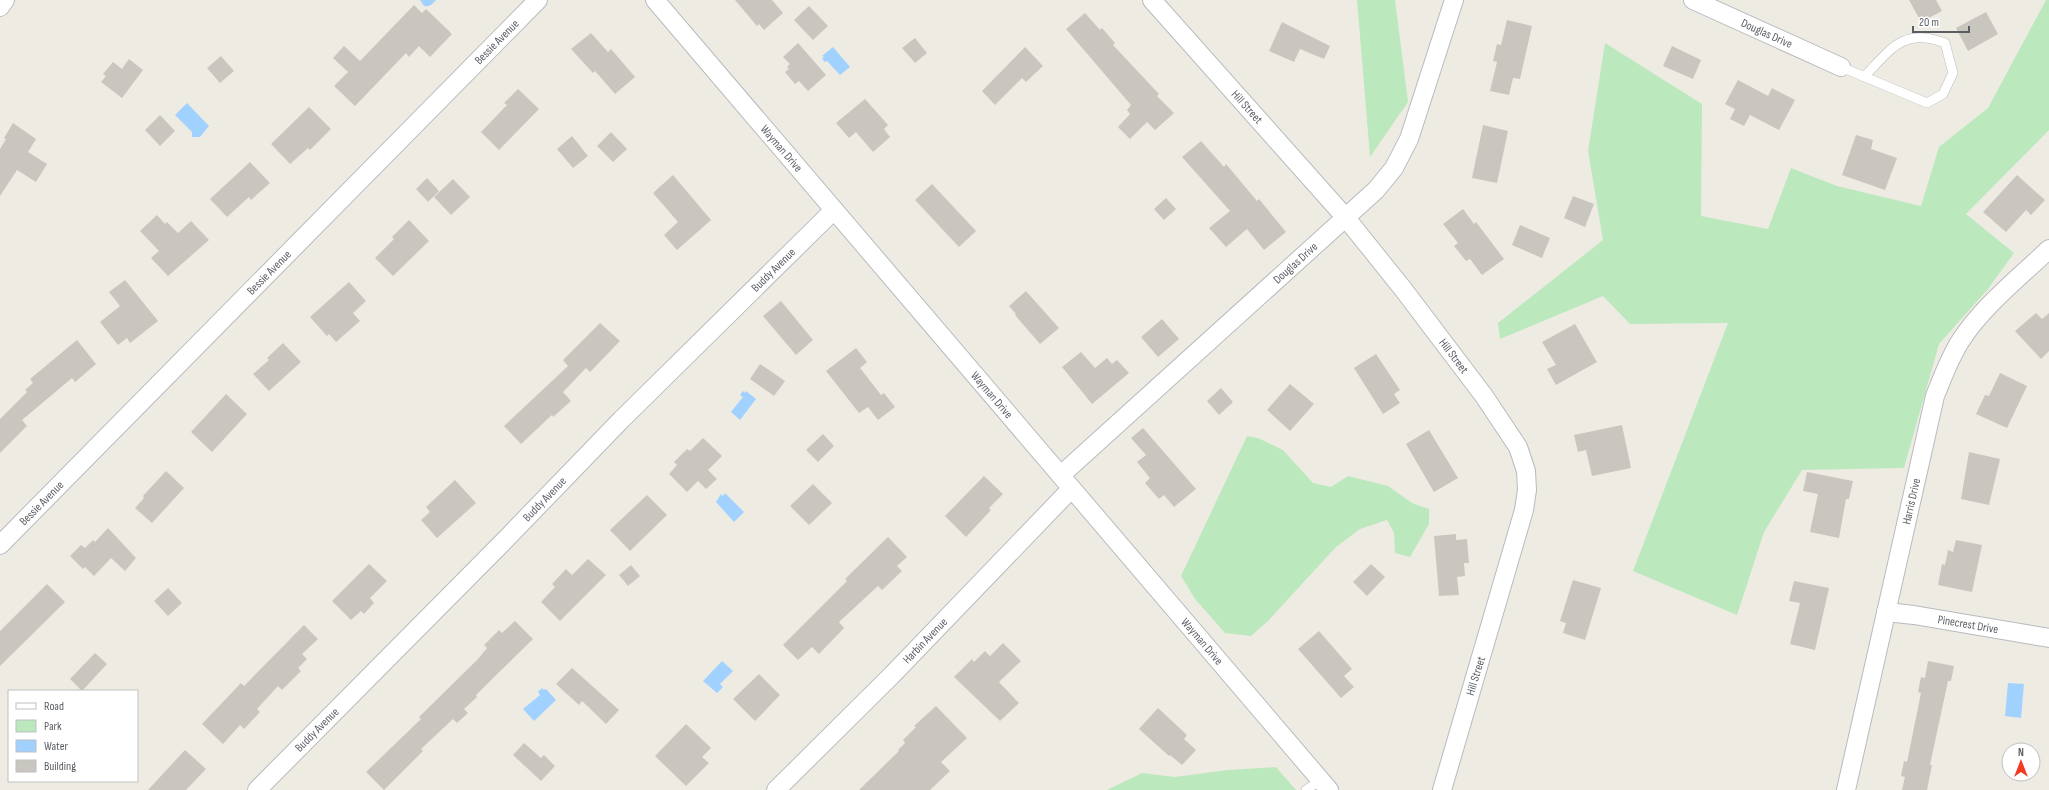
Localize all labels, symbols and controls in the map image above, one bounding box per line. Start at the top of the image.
scale bar [1913,8,1969,34]
street label: Douglas Drive [1739,15,1795,52]
text: 20 m [1919,15,1939,30]
street label: Bessie Avenue [471,16,522,67]
street label: Hill Street [1228,87,1266,127]
street label: Wayman Drive [757,122,806,175]
street label: Douglas Drive [1270,239,1321,287]
street label: Buddy Avenue [748,245,799,295]
street label: Bessie Avenue [244,247,295,298]
street label: Hill Street [1436,336,1472,377]
street label: Wayman Drive [968,368,1016,422]
street label: Buddy Avenue [520,474,570,525]
street label: Harris Drive [1899,476,1924,526]
street label: Bessie Avenue [16,477,67,529]
street label: Pinecrest Drive [1937,612,2000,637]
street label: Harbin Avenue [900,614,951,667]
street label: Wayman Drive [1178,615,1226,668]
street label: Hill Street [1463,654,1489,697]
legend [8,690,138,782]
text: Road [44,699,64,714]
street label: Buddy Avenue [292,704,342,755]
text: Park [44,719,62,734]
text: Water [44,739,68,754]
north arrow [2001,742,2041,782]
text: N [2018,746,2024,759]
text: Building [44,759,76,774]

